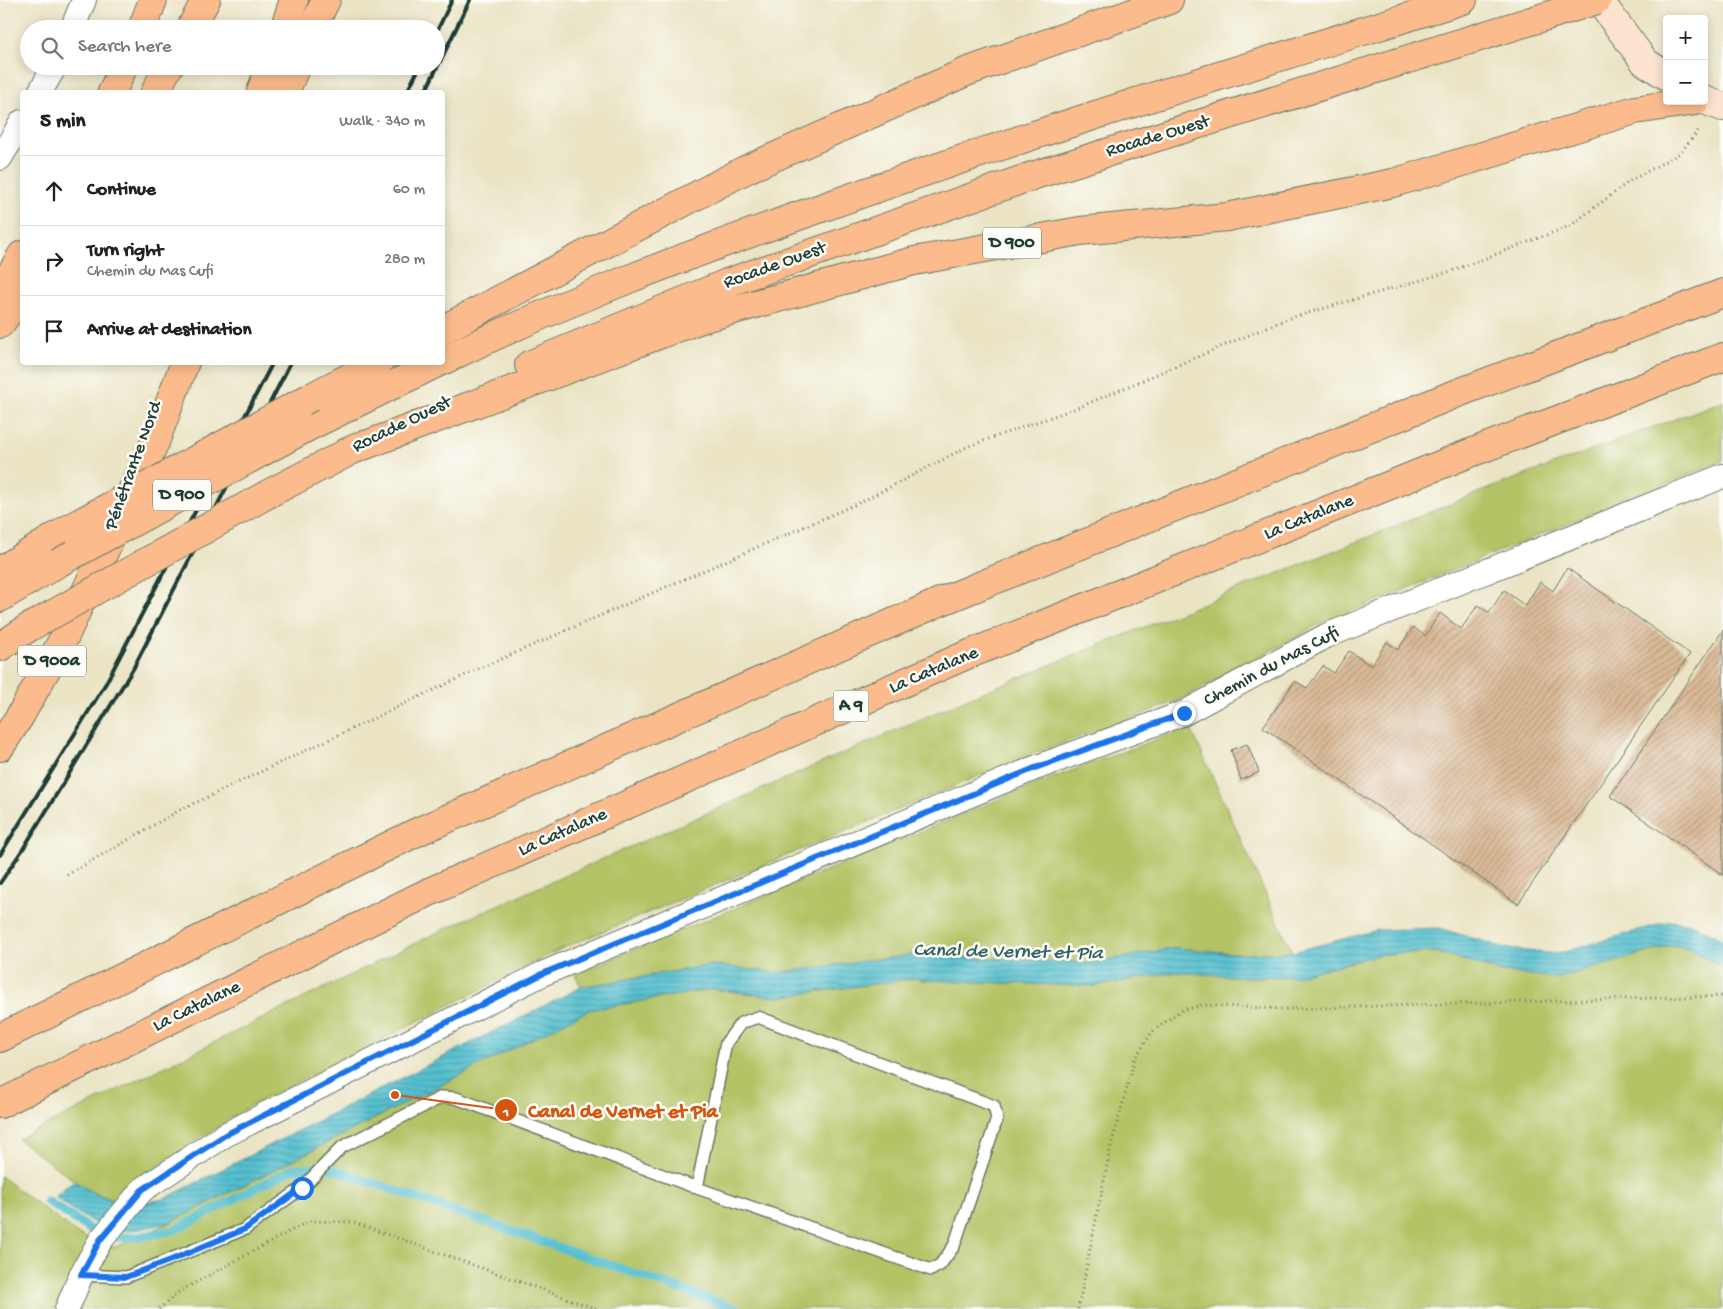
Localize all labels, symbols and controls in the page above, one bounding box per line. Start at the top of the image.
map controls [1663,15,1708,105]
button: + [1663,15,1708,60]
search box [20,20,445,75]
icon: search [38,34,66,62]
text: Search here [78,36,172,59]
button: − [1663,60,1708,105]
text: 5 min [40,110,85,135]
street label: Rocade Ouest [1103,110,1215,164]
text: Walk · 340 m [339,113,425,132]
icon: ahead [40,177,68,205]
text: Continue [87,179,156,202]
text: 60 m [393,181,425,200]
road number: D 900 [983,228,1041,258]
street label: Rocade Ouest [721,236,831,295]
text: Turn right [87,240,163,263]
icon: right [40,247,68,275]
text: 280 m [384,251,425,270]
text: Chemin du Mas Cufi [87,263,214,282]
icon: arrive [40,317,68,345]
text: Arrive at destination [87,319,251,342]
street label: Rocade Ouest [349,390,457,459]
street label: Pénétrante Nord [100,397,169,534]
road number: D 900 [153,480,211,510]
street label: La Catalane [1261,490,1357,546]
street label: Chemin du Mas Cufi [1200,622,1344,712]
street label: La Catalane [886,642,982,700]
road number: D 900a [18,646,86,676]
road number: A 9 [834,690,868,721]
route end [1173,702,1196,725]
street label: La Catalane [515,803,611,863]
water label: Canal de Vernet et Pia [913,940,1105,966]
street label: La Catalane [149,976,245,1038]
callout: Canal de Vernet et Pia [493,1093,728,1128]
text: Canal de Vernet et Pia [527,1102,719,1125]
text: 1 [502,1104,509,1122]
route start [291,1177,314,1200]

